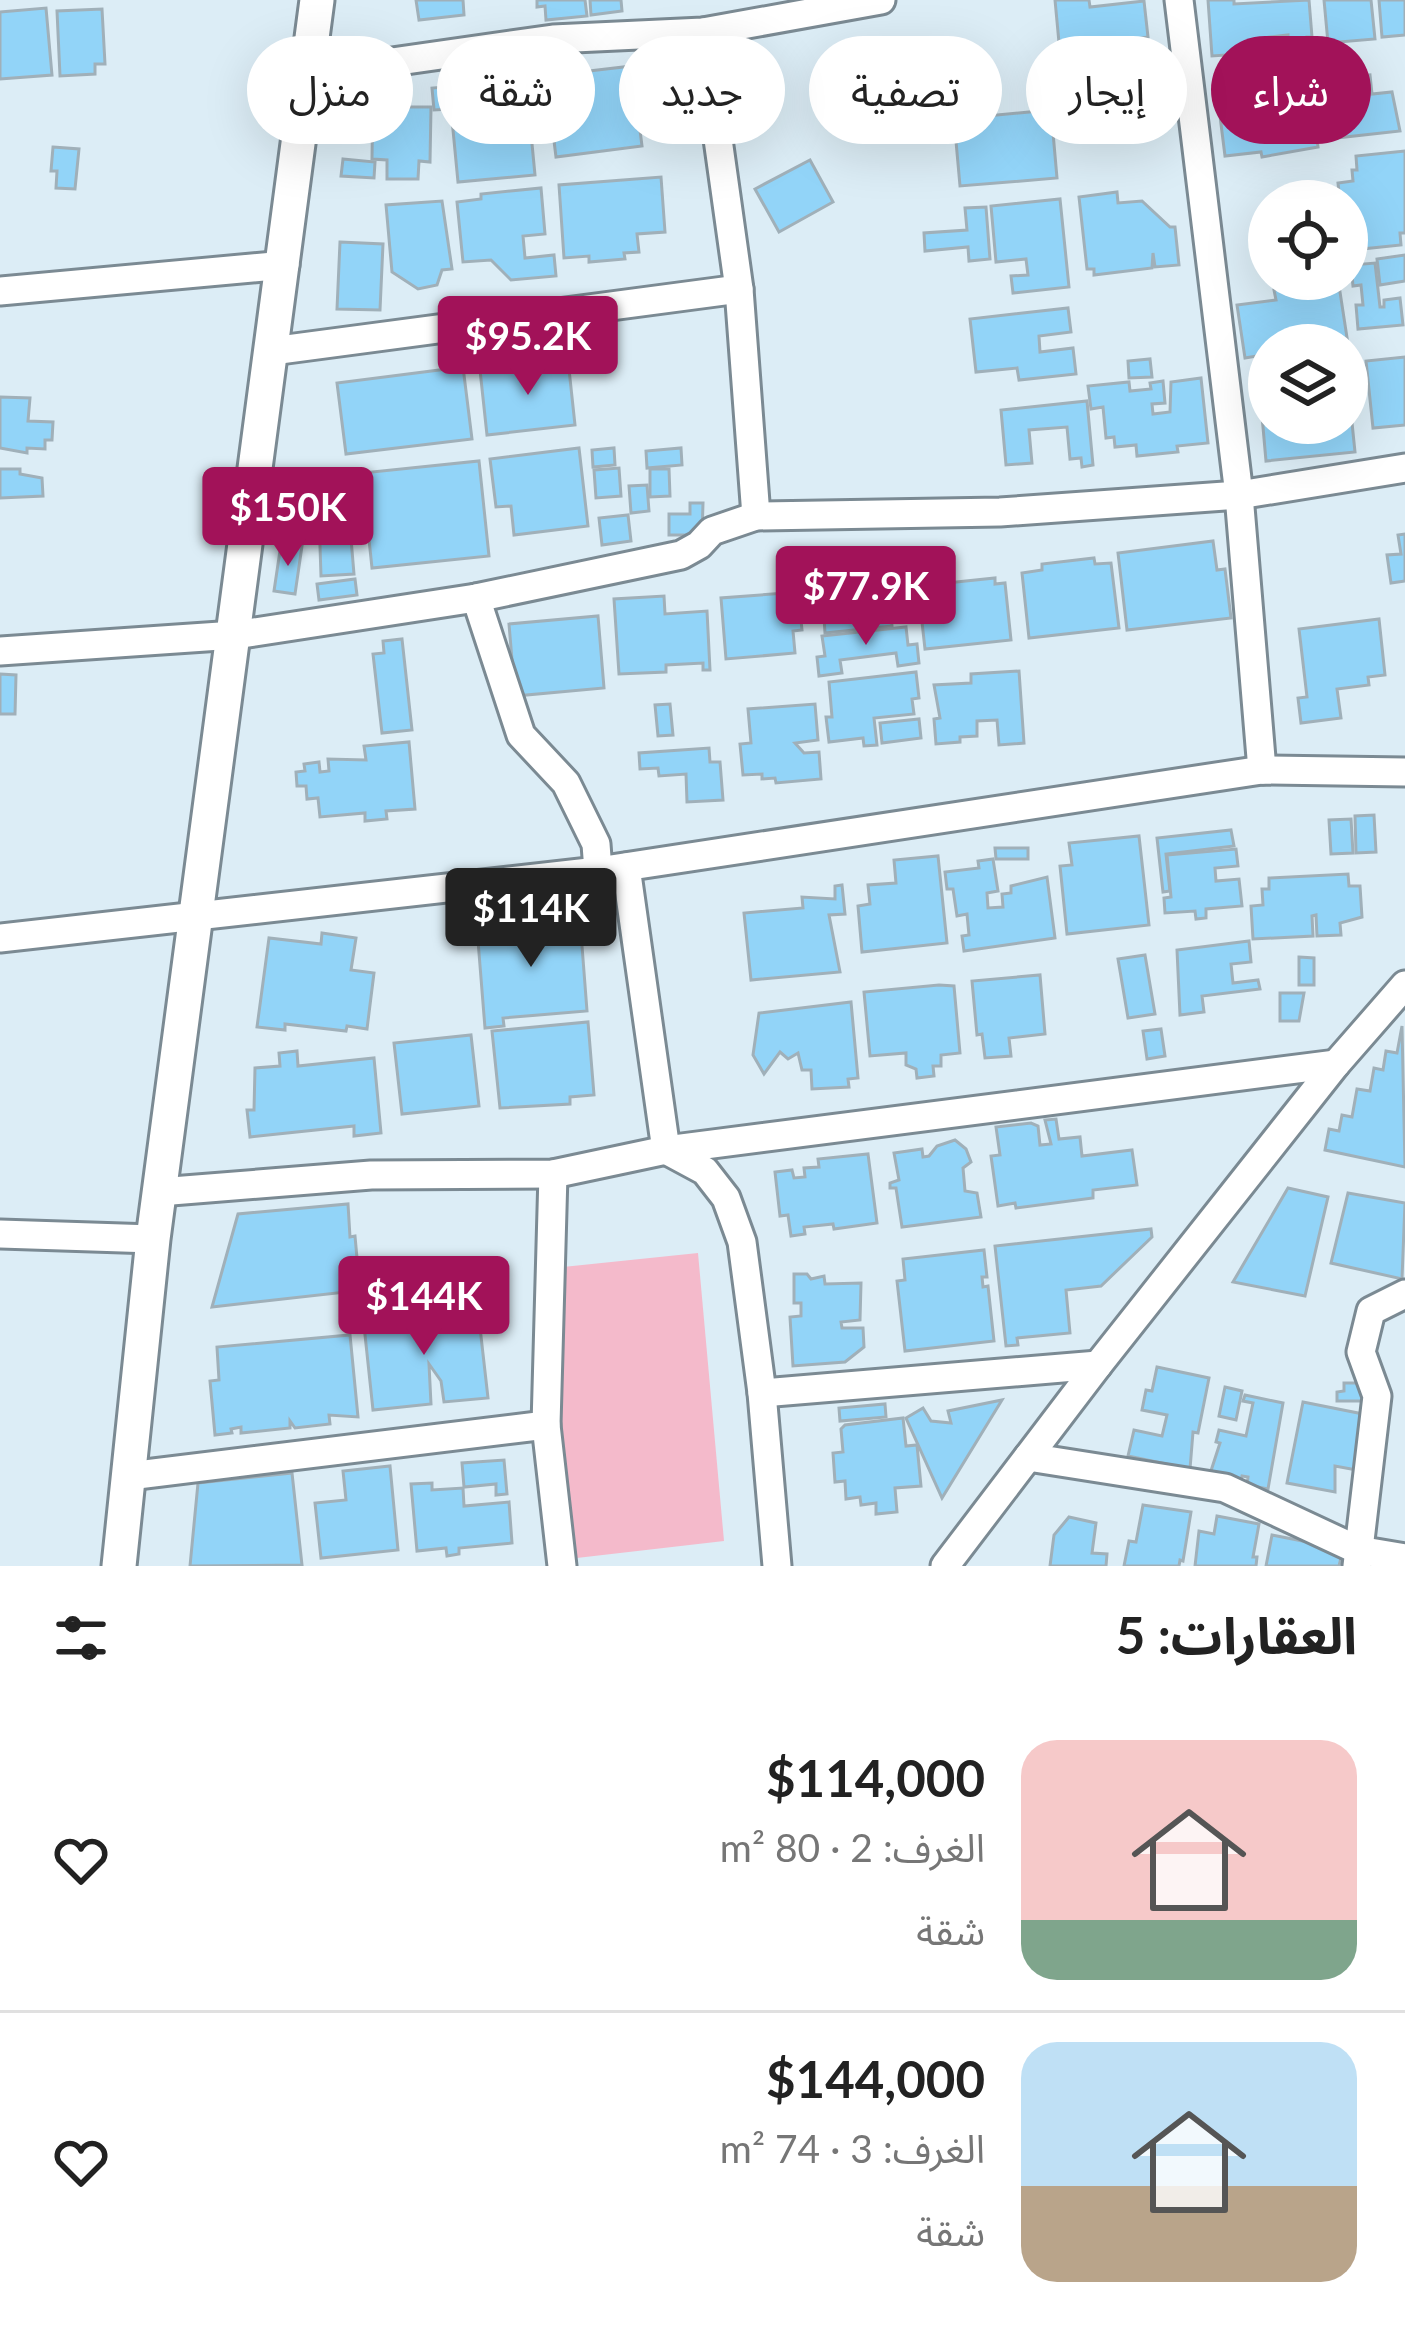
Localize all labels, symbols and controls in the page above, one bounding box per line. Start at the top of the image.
chip: منزل [247,36,413,144]
chip: شقة [437,36,595,144]
chip: جديد [619,36,785,144]
chip: تصفية [809,36,1002,144]
chip: إيجار [1026,36,1187,144]
chip: شراء [1211,36,1371,144]
map controls [1248,180,1368,444]
button: locate [1248,180,1368,300]
pin: $95.2K [430,296,626,398]
text: $95.2K [465,312,591,358]
button: layers [1248,324,1368,444]
pin: $150K [204,467,372,569]
text: $150K [229,483,347,529]
pin: $77.9K [768,546,964,648]
text: $77.9K [803,562,929,608]
pin: $114K [447,868,615,970]
text: $114K [472,884,590,930]
pin: $144K [340,1256,508,1358]
text: $144K [365,1272,483,1318]
text: العقارات: 5 [1116,1604,1357,1665]
icon: filters [48,1605,114,1671]
text: $114,000 [766,1747,985,1808]
icon: home [1117,1788,1261,1932]
text: الغرف: 2 · 80 m² [720,1824,985,1870]
icon: heart [48,1827,114,1893]
text: شقة [916,1907,985,1953]
text: $144,000 [766,2048,985,2109]
icon: home [1117,2090,1261,2234]
text: الغرف: 3 · 74 m² [720,2125,985,2171]
icon: heart [48,2129,114,2195]
text: شقة [916,2208,985,2254]

